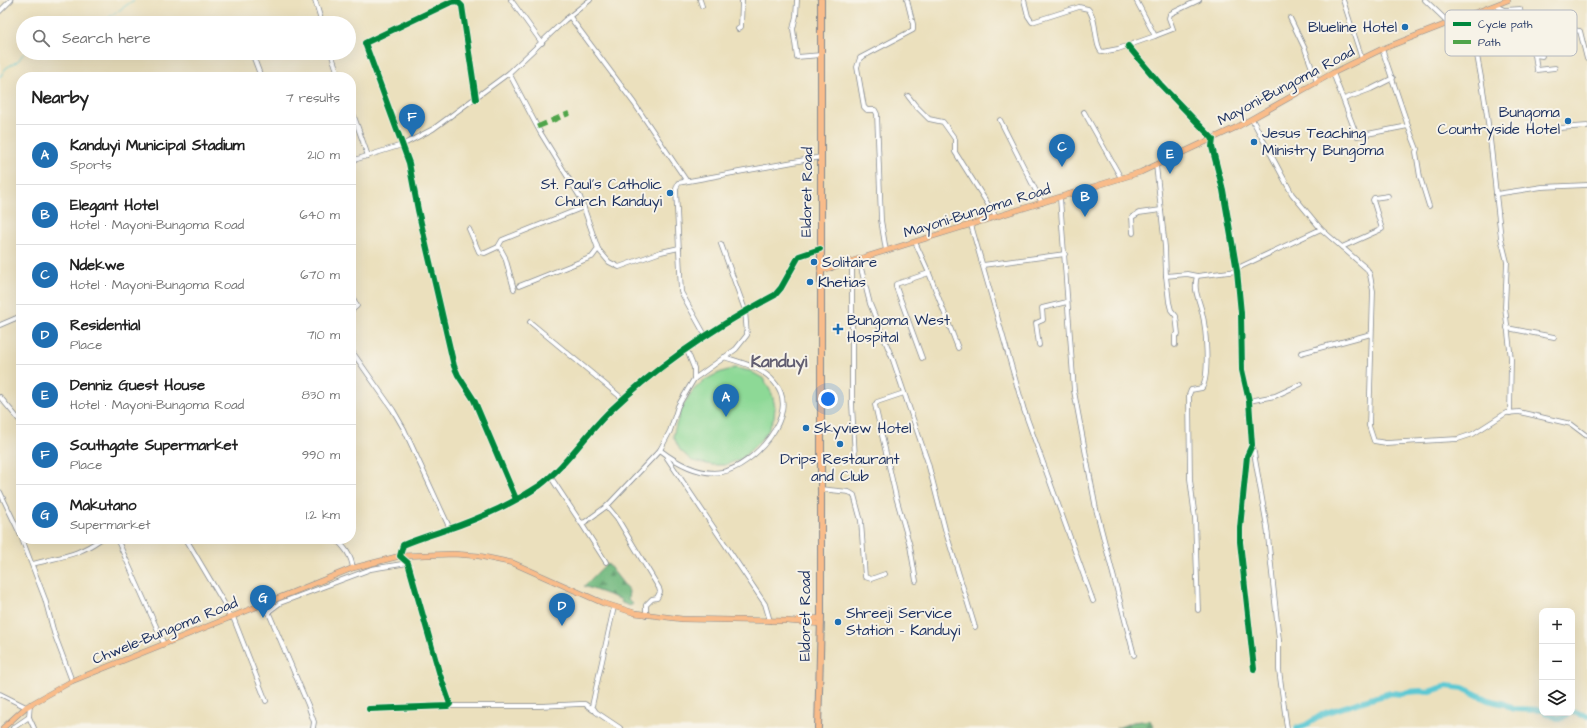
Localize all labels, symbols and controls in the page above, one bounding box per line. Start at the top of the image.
legend [1445,10,1577,56]
search box [16,16,356,60]
place label: Blueline Hotel [1308,17,1397,38]
text: Cycle path [1478,17,1533,33]
marker: Blueline Hotel [1400,22,1410,32]
icon: search [30,27,52,49]
text: Search here [62,28,151,49]
text: Path [1478,35,1501,50]
street label: Mayoni-Bungoma Road [1214,41,1359,132]
text: Nearby [32,86,89,110]
text: 7 results [286,89,340,107]
place label: Bungoma Countryside Hotel [1438,102,1560,141]
pin: F [399,104,425,137]
marker: Bungoma Countryside Hotel [1563,116,1573,126]
place label: Jesus Teaching Ministry Bungoma [1262,123,1384,162]
pin: C [1049,134,1075,167]
text: Kanduyi Municipal Stadium [70,135,245,156]
marker: Jesus Teaching Ministry Bungoma [1249,137,1259,147]
pin: E [1157,141,1183,174]
text: A [41,146,49,164]
text: 210 m [307,146,340,164]
street label: Eldoret Road [796,146,818,237]
text: Sports [70,156,112,174]
place label: St. Paul's Catholic Church Kanduyi [541,174,663,213]
street label: Mayoni-Bungoma Road [901,179,1054,244]
pin: B [1072,184,1098,217]
marker: St. Paul's Catholic Church Kanduyi [665,188,675,198]
text: Elegant Hotel [70,195,158,216]
text: B [40,206,50,224]
text: 640 m [299,206,340,224]
text: Hotel · Mayoni-Bungoma Road [70,216,244,234]
place label: Solitaire [822,252,877,273]
text: Ndekwe [70,255,125,276]
marker: Solitaire [809,257,819,267]
text: C [40,266,50,284]
text: 670 m [300,266,340,284]
place label: Khetias [818,272,867,293]
text: Hotel · Mayoni-Bungoma Road [70,276,244,294]
marker: Khetias [805,277,815,287]
place label: Bungoma West Hospital [847,310,950,348]
text: Residential [70,315,140,336]
marker: Bungoma West Hospital [832,323,844,335]
text: D [41,326,49,344]
text: 710 m [307,326,340,344]
text: Place [70,336,102,354]
district label: Kanduyi [751,350,808,375]
text: Denniz Guest House [70,375,205,396]
pin: A [713,384,739,417]
text: E [41,386,49,404]
text: 830 m [301,386,340,404]
your location [818,389,838,409]
text: Hotel · Mayoni-Bungoma Road [70,396,244,414]
place label: Skyview Hotel [814,418,911,440]
marker: Skyview Hotel [801,423,811,433]
text: Southgate Supermarket [70,435,238,456]
marker: Drips Restaurant and Club [835,439,845,449]
text: F [40,446,50,464]
text: 990 m [302,446,340,464]
place label: Drips Restaurant and Club [780,449,900,487]
text: Place [70,456,102,474]
text: Makutano [70,495,137,516]
text: G [40,506,50,524]
text: 1.2 km [306,506,340,524]
text: Supermarket [70,516,151,534]
street label: Eldoret Road [795,571,816,661]
pin: G [250,585,276,618]
street label: Chwele-Bungoma Road [89,592,242,671]
pin: D [549,593,575,626]
place label: Shreeji Service Station - Kanduyi [846,603,961,642]
map controls [1539,608,1575,716]
button: + [1539,608,1575,644]
marker: Shreeji Service Station - Kanduyi [833,617,843,627]
button: − [1539,644,1575,680]
button: layers [1539,680,1575,716]

